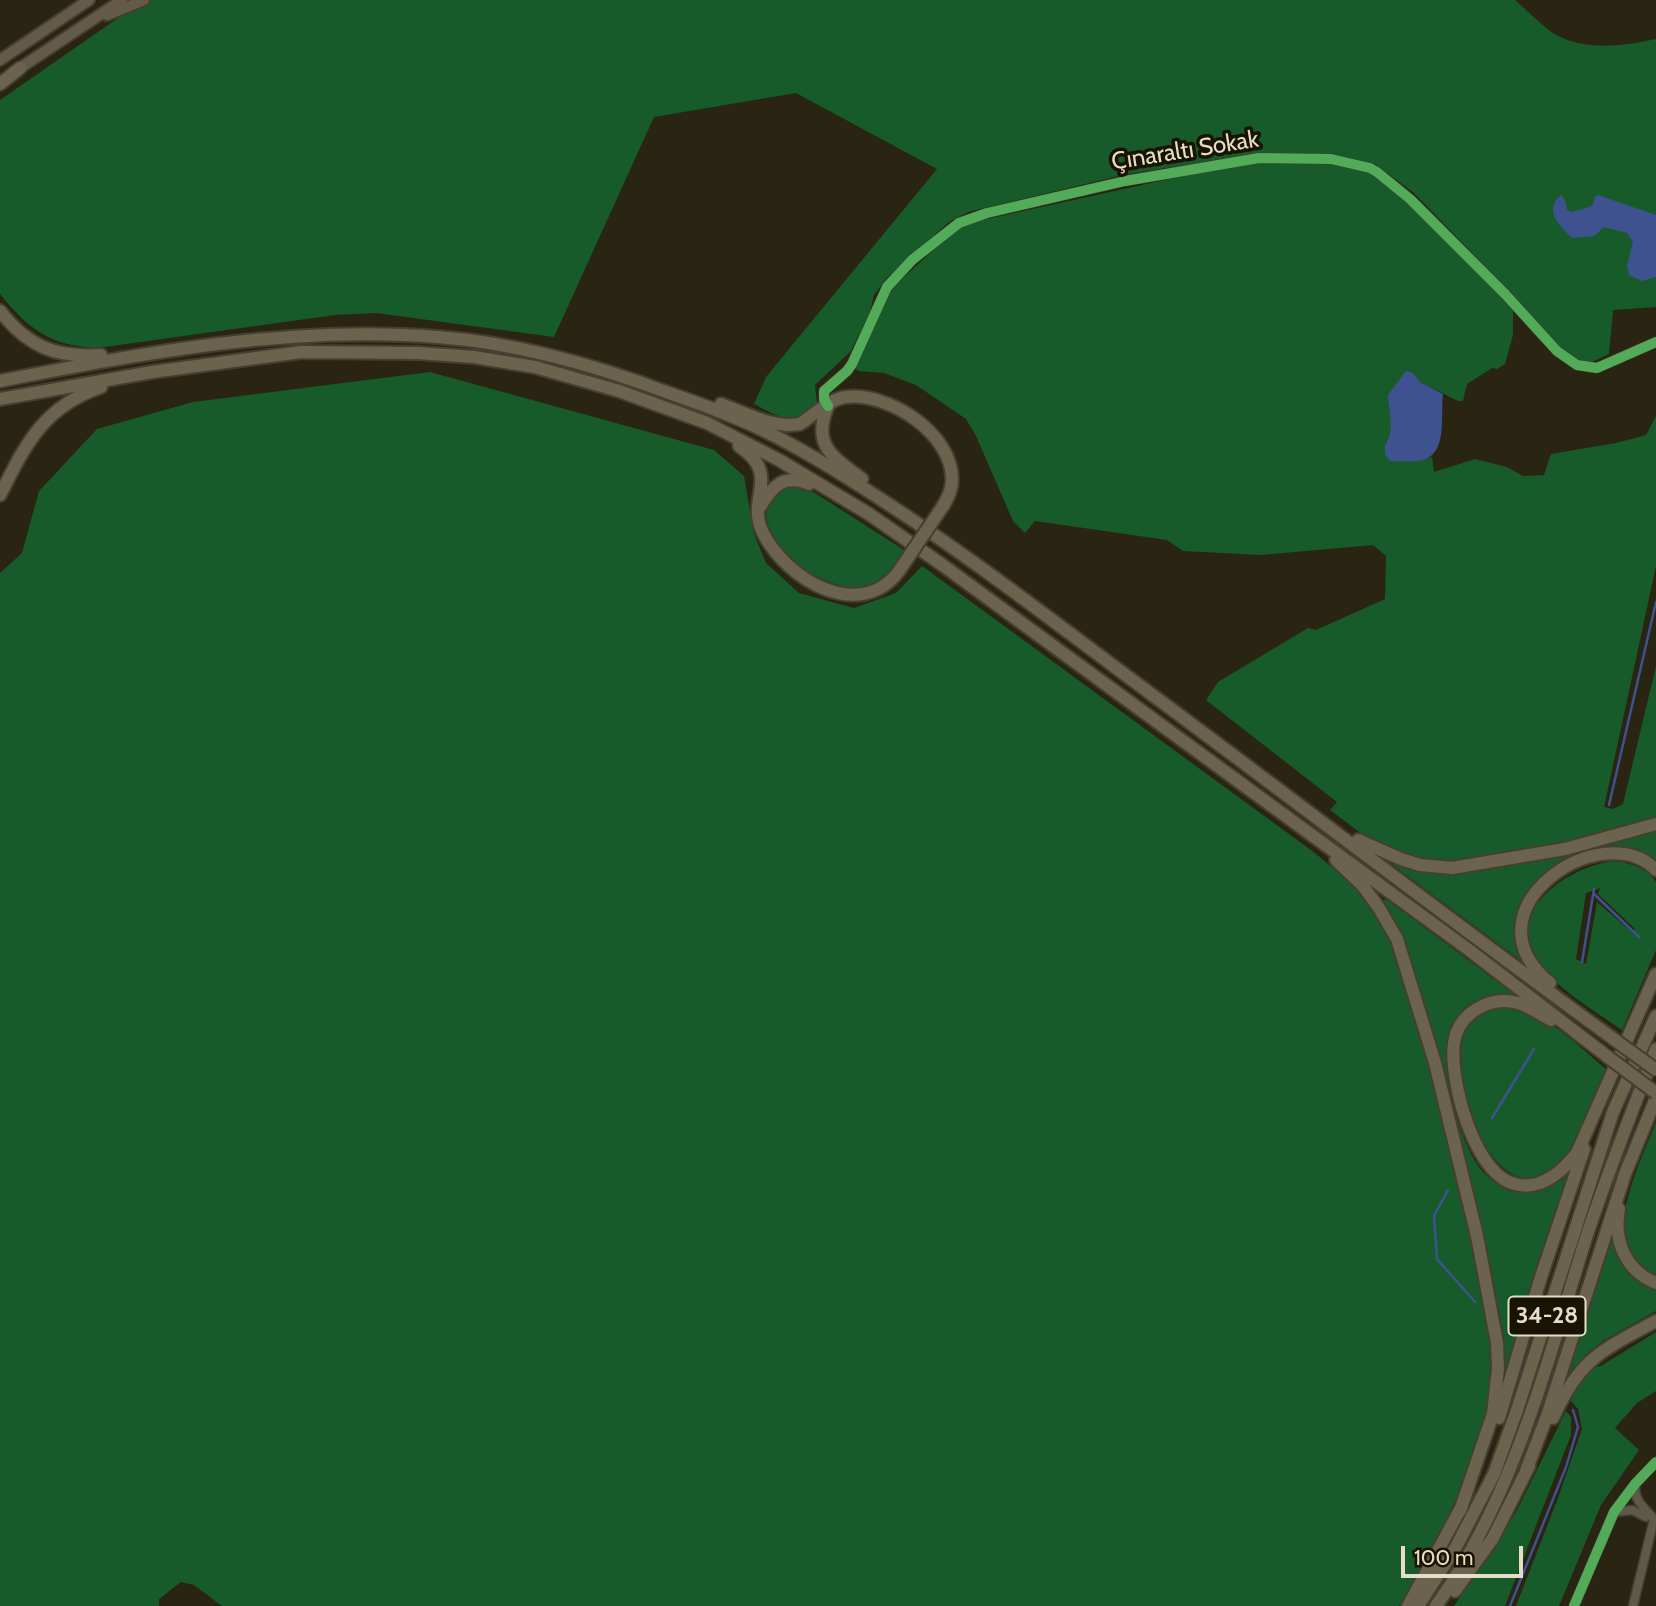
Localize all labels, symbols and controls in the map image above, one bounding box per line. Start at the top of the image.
street label: Çınaraltı Sokak [1109,125,1261,177]
road number: 34-28 [1508,1296,1586,1336]
scale bar [1404,1532,1526,1576]
text: 100 m [1414,1545,1473,1570]

